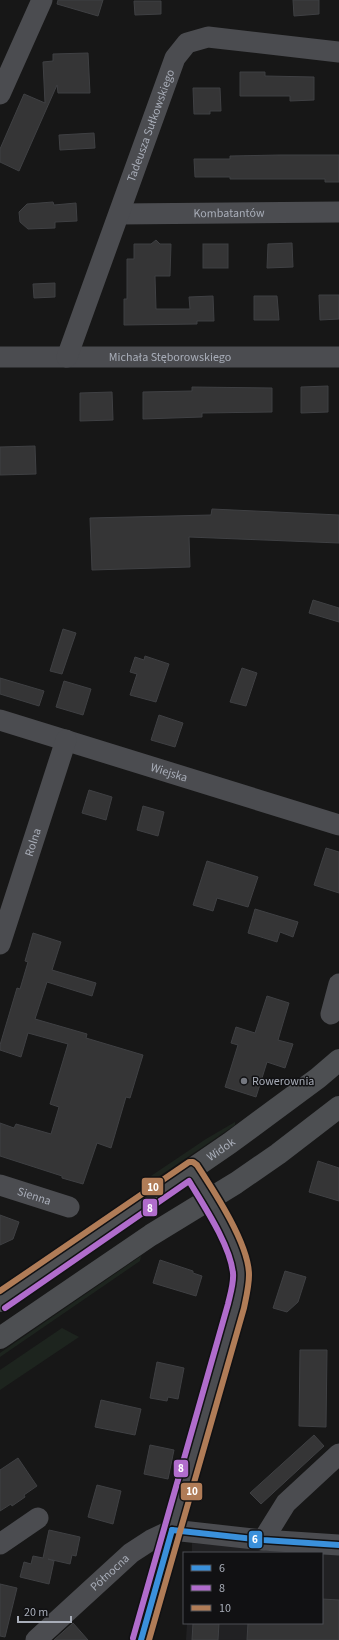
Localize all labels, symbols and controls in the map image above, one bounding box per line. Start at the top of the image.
street label: Tadeusza Sułkowskiego [122,67,179,184]
street label: Kombatantów [193,204,265,222]
street label: Michała Stęborowskiego [109,349,231,366]
street label: Wiejska [148,759,190,786]
street label: Rolna [20,826,45,859]
place label: Rowerownia [252,1073,314,1090]
marker: Rowerownia [239,1076,249,1086]
street label: Widok [203,1133,239,1165]
line badge: 10 [141,1177,164,1196]
text: 10 [147,1180,159,1195]
street label: Sienna [15,1183,53,1209]
line badge: 8 [142,1198,158,1217]
text: 8 [147,1201,153,1216]
line badge: 8 [173,1459,189,1478]
text: 8 [178,1461,184,1476]
line badge: 10 [180,1482,203,1501]
text: 10 [186,1484,198,1499]
line badge: 6 [248,1530,263,1549]
text: 6 [252,1532,258,1547]
street label: Północna [86,1550,133,1595]
legend [183,1552,323,1624]
text: 6 [219,1560,225,1577]
text: 8 [219,1580,225,1597]
scale bar [18,1598,71,1624]
text: 10 [219,1600,231,1617]
text: 20 m [24,1604,48,1621]

